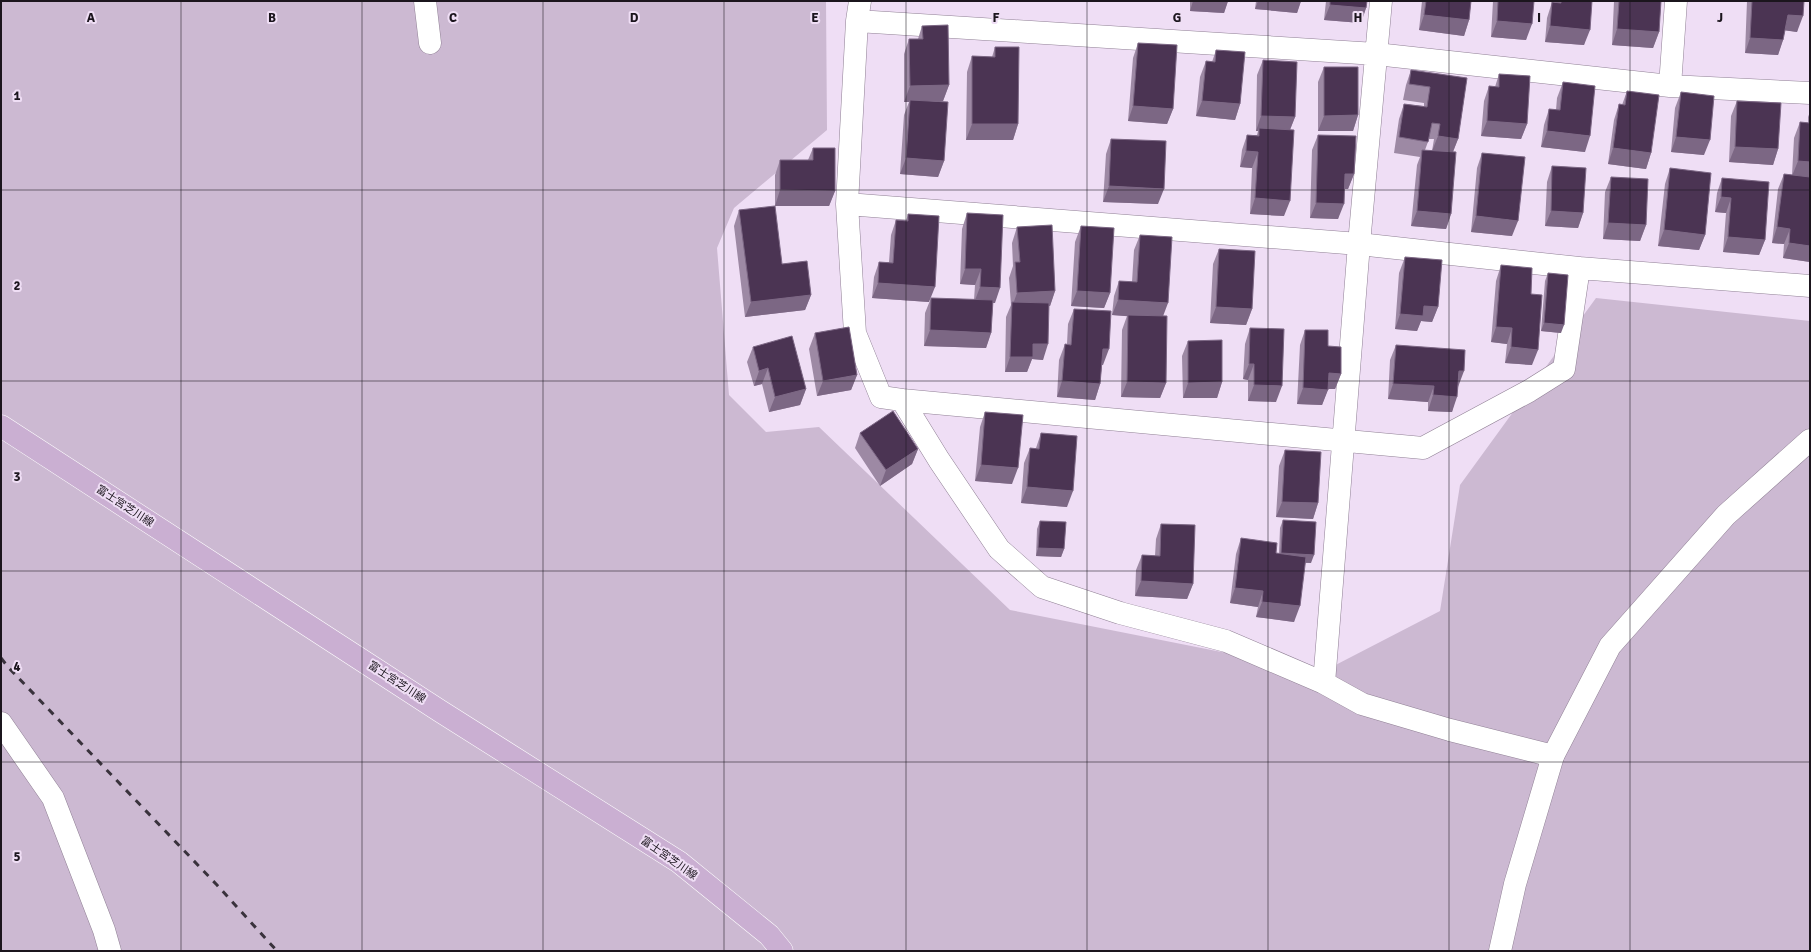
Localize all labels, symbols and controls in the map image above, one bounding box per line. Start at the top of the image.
text: A [87,10,96,26]
text: B [268,10,276,26]
text: C [449,10,457,26]
text: D [630,10,639,26]
text: E [811,10,819,26]
text: F [993,10,1000,26]
text: G [1173,10,1181,26]
text: H [1354,10,1362,26]
text: I [1537,10,1541,26]
text: J [1717,10,1723,26]
text: 1 [13,88,21,104]
text: 2 [13,278,21,294]
text: 3 [13,469,21,485]
street label: 富士宮芝川線 [94,483,156,529]
text: 4 [13,659,21,675]
street label: 富士宮芝川線 [366,659,428,705]
street label: 富士宮芝川線 [638,834,700,882]
text: 5 [13,849,21,865]

